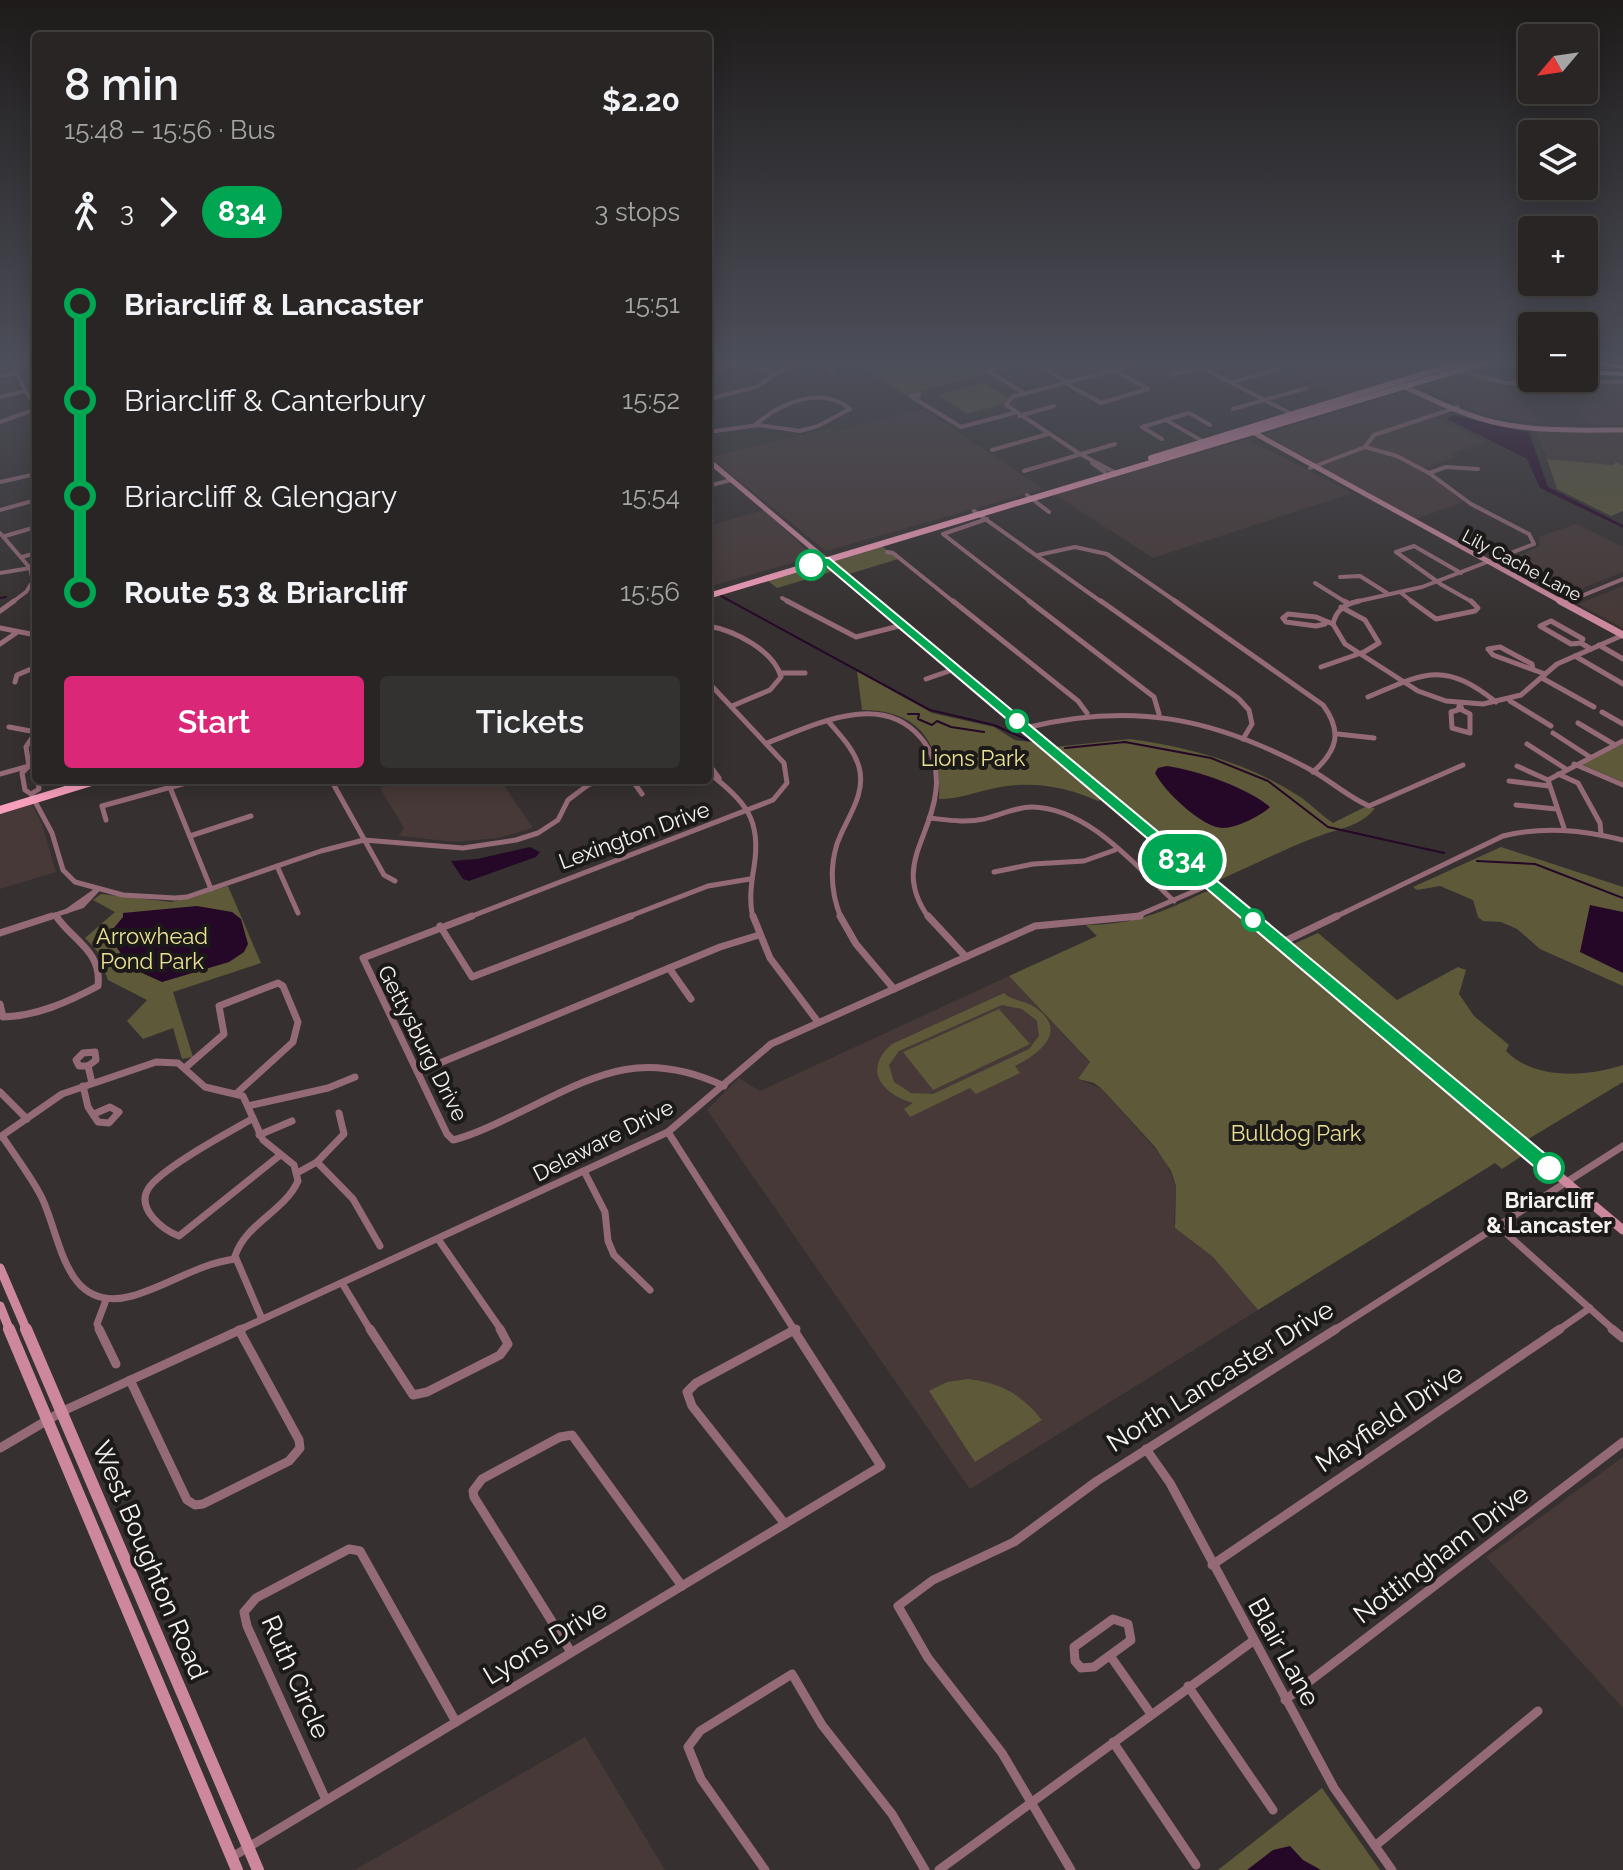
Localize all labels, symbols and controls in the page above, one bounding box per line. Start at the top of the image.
north arrow [1518,24,1598,104]
map controls [1518,24,1598,392]
text: 8 min [64,59,179,110]
text: $2.20 [602,83,680,118]
text: 15:48 – 15:56 · Bus [64,115,275,145]
button: layers [1518,120,1598,200]
icon: walk [64,190,108,234]
icon: forward [146,190,190,234]
text: 834 [218,195,266,228]
text: 3 [120,197,134,227]
text: 3 stops [594,197,680,227]
button: + [1518,216,1598,296]
text: Briarcliff & Lancaster [124,287,423,322]
text: 15:51 [625,289,680,319]
button: − [1518,312,1598,392]
text: Briarcliff & Canterbury [124,383,426,418]
text: 15:52 [622,385,680,415]
text: Briarcliff & Glengary [124,479,397,514]
text: 15:54 [621,481,680,511]
street label: Lily Cache Lane [1459,525,1586,605]
unlabelled marker [796,550,826,580]
text: Route 53 & Briarcliff [124,575,407,610]
text: 15:56 [620,577,680,607]
button: Start [64,676,364,768]
button: Tickets [380,676,680,768]
unlabelled marker [1006,710,1028,732]
park label: Lions Park [921,745,1026,771]
street label: Lexington Drive [555,796,713,874]
line badge: 834 [1136,834,1228,886]
text: 834 [1158,843,1206,876]
unlabelled marker [1242,909,1264,931]
park label: Arrowhead Pond Park [96,923,208,974]
street label: Gettysburg Drive [373,961,474,1125]
street label: Delaware Drive [528,1093,678,1187]
park label: Bulldog Park [1231,1120,1362,1146]
marker: Briarcliff & Lancaster [1534,1153,1564,1183]
place label: Briarcliff & Lancaster [1486,1187,1612,1238]
street label: North Lancaster Drive [1101,1294,1339,1458]
street label: Mayfield Drive [1310,1358,1468,1478]
street label: West Boughton Road [86,1436,214,1684]
street label: Nottingham Drive [1348,1478,1534,1630]
street label: Lyons Drive [478,1593,612,1691]
street label: Blair Lane [1242,1593,1326,1711]
street label: Ruth Circle [256,1611,336,1743]

